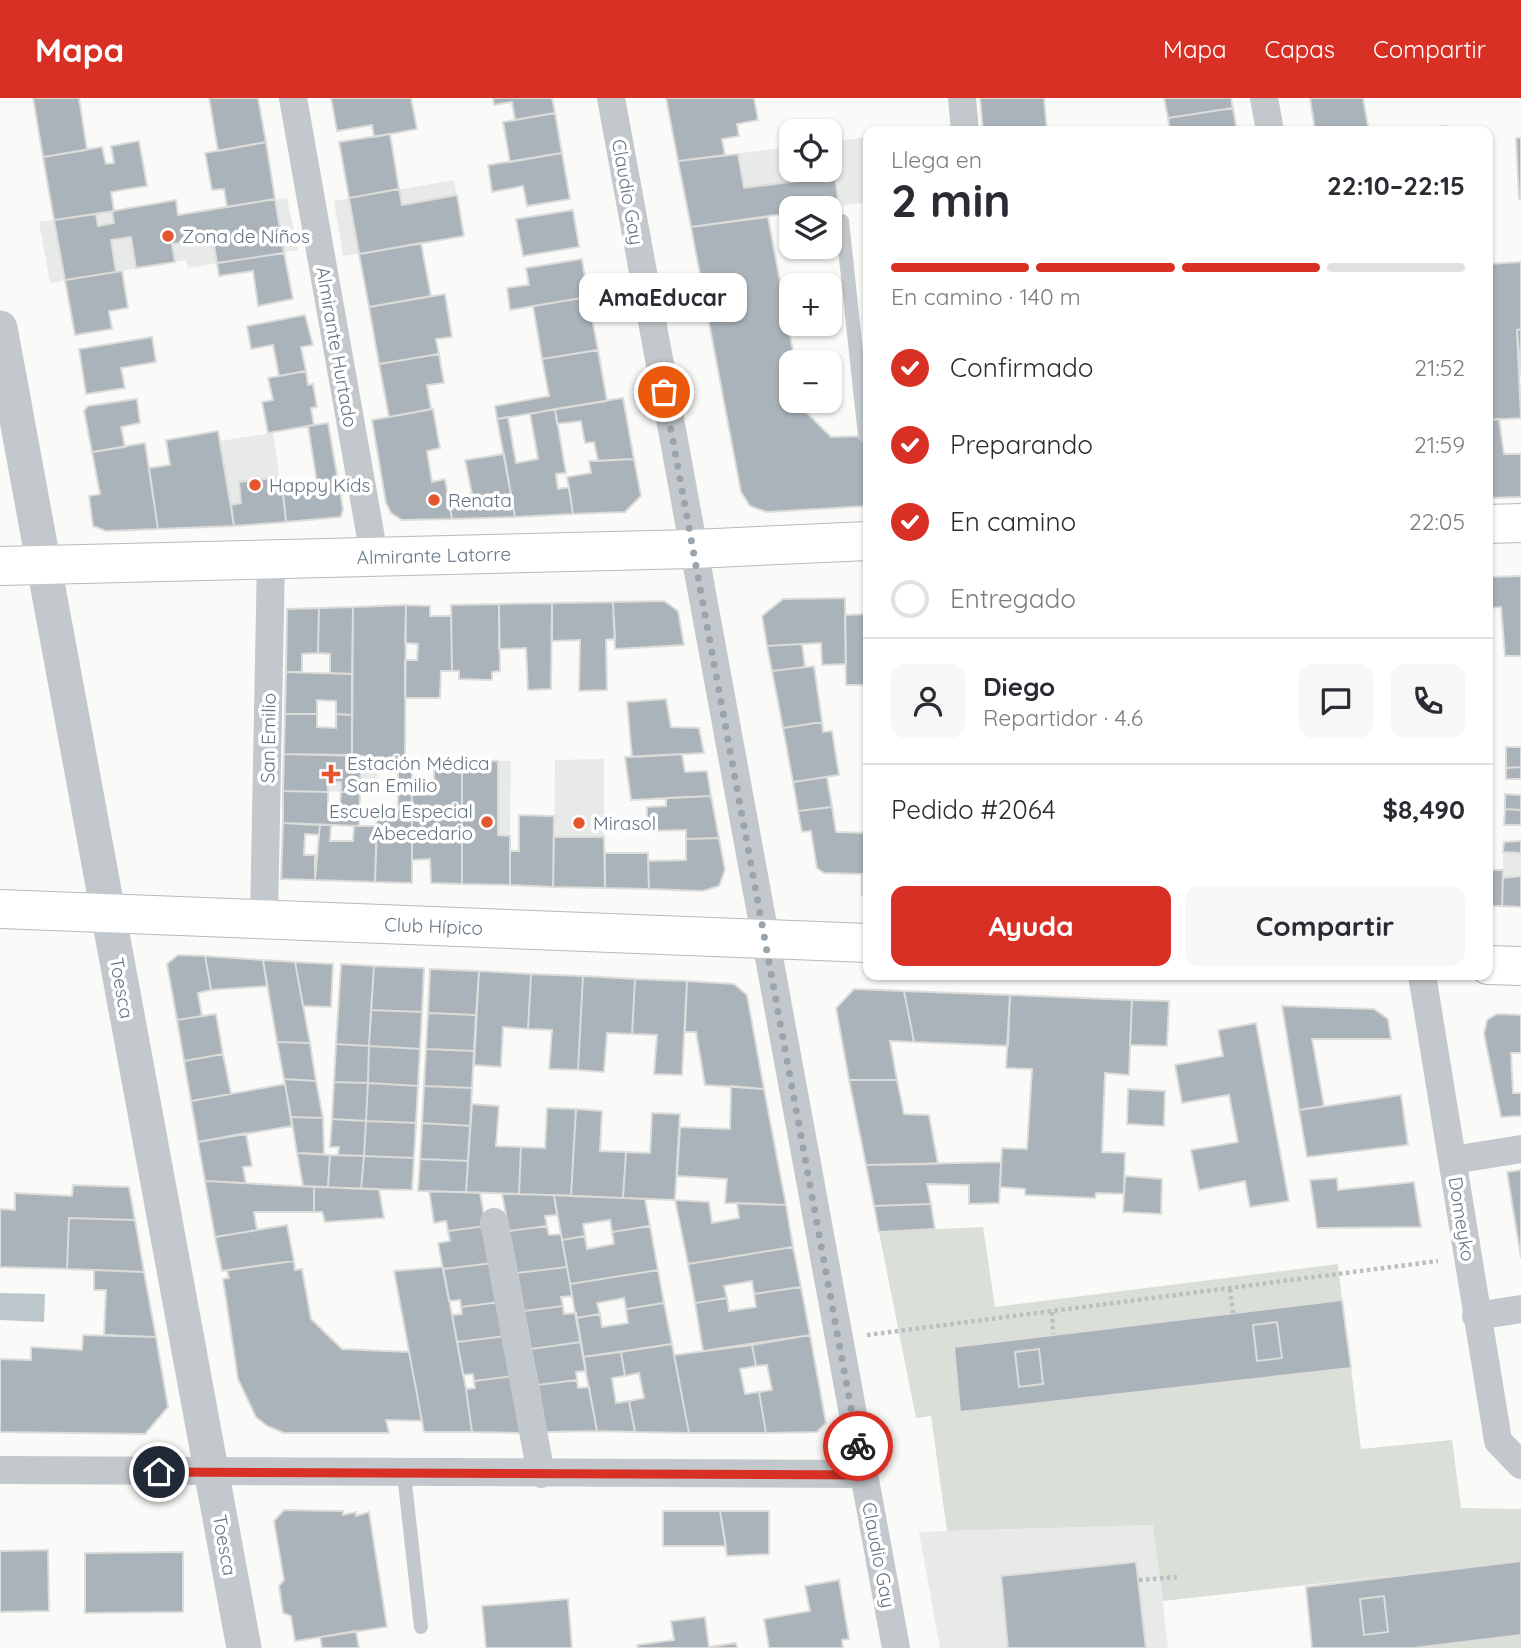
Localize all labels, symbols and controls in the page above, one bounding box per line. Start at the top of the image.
text: Mapa [35,29,124,70]
text: Mapa [1163,34,1227,64]
text: Capas [1265,34,1335,64]
text: Compartir [1373,34,1486,64]
map controls [779,119,842,413]
button: locate [779,119,842,182]
street label: Claudio Gay [607,137,649,247]
text: Llega en [891,145,982,174]
text: 22:10–22:15 [1327,169,1465,202]
text: 2 min [891,171,1011,229]
button: layers [779,196,842,259]
place label: Zona de Niños [182,224,310,248]
marker: Zona de Niños [160,228,176,244]
street label: Almirante Hurtado [311,265,363,429]
callout: AmaEducar [580,273,748,322]
button: + [779,273,842,336]
text: En camino · 140 m [891,282,1081,311]
text: AmaEducar [599,283,727,312]
icon: check [891,349,929,387]
button: − [779,350,842,413]
text: Confirmado [950,351,1094,384]
text: 21:52 [1414,353,1465,382]
pin [634,362,694,422]
icon: bag [645,373,683,411]
icon: check [891,426,929,464]
text: Preparando [950,428,1093,461]
text: 21:59 [1414,430,1465,459]
place label: Happy Kids [269,473,371,497]
marker: Happy Kids [247,477,263,493]
place label: Renata [448,488,512,512]
marker: Renata [426,492,442,508]
icon: check [891,503,929,541]
text: En camino [950,505,1076,538]
text: 22:05 [1409,507,1465,536]
street label: Almirante Latorre [356,541,511,569]
text: Entregado [950,582,1076,615]
button: person [891,664,965,738]
button: chat [1299,664,1373,738]
button: phone [1391,664,1465,738]
text: Diego [983,670,1055,703]
street label: San Emilio [255,693,281,783]
text: Repartidor · 4.6 [983,703,1143,732]
place label: Estación Médica San Emilio [347,751,490,797]
marker: Estación Médica San Emilio [321,764,341,784]
text: Pedido #2064 [891,793,1056,826]
text: $8,490 [1383,793,1465,826]
place label: Escuela Especial Abecedario [329,799,473,845]
place label: Mirasol [593,811,656,835]
marker: Escuela Especial Abecedario [479,814,495,830]
marker: Mirasol [571,815,587,831]
button: Ayuda [891,886,1171,966]
button: Compartir [1185,886,1465,966]
street label: Club Hípico [384,912,484,940]
street label: Toesca [105,956,139,1020]
street label: Domeyko [1443,1175,1481,1263]
courier [823,1411,893,1481]
icon: bike [839,1427,877,1465]
pin [129,1442,189,1502]
icon: home [140,1453,178,1491]
street label: Claudio Gay [857,1500,901,1610]
street label: Toesca [208,1513,242,1577]

